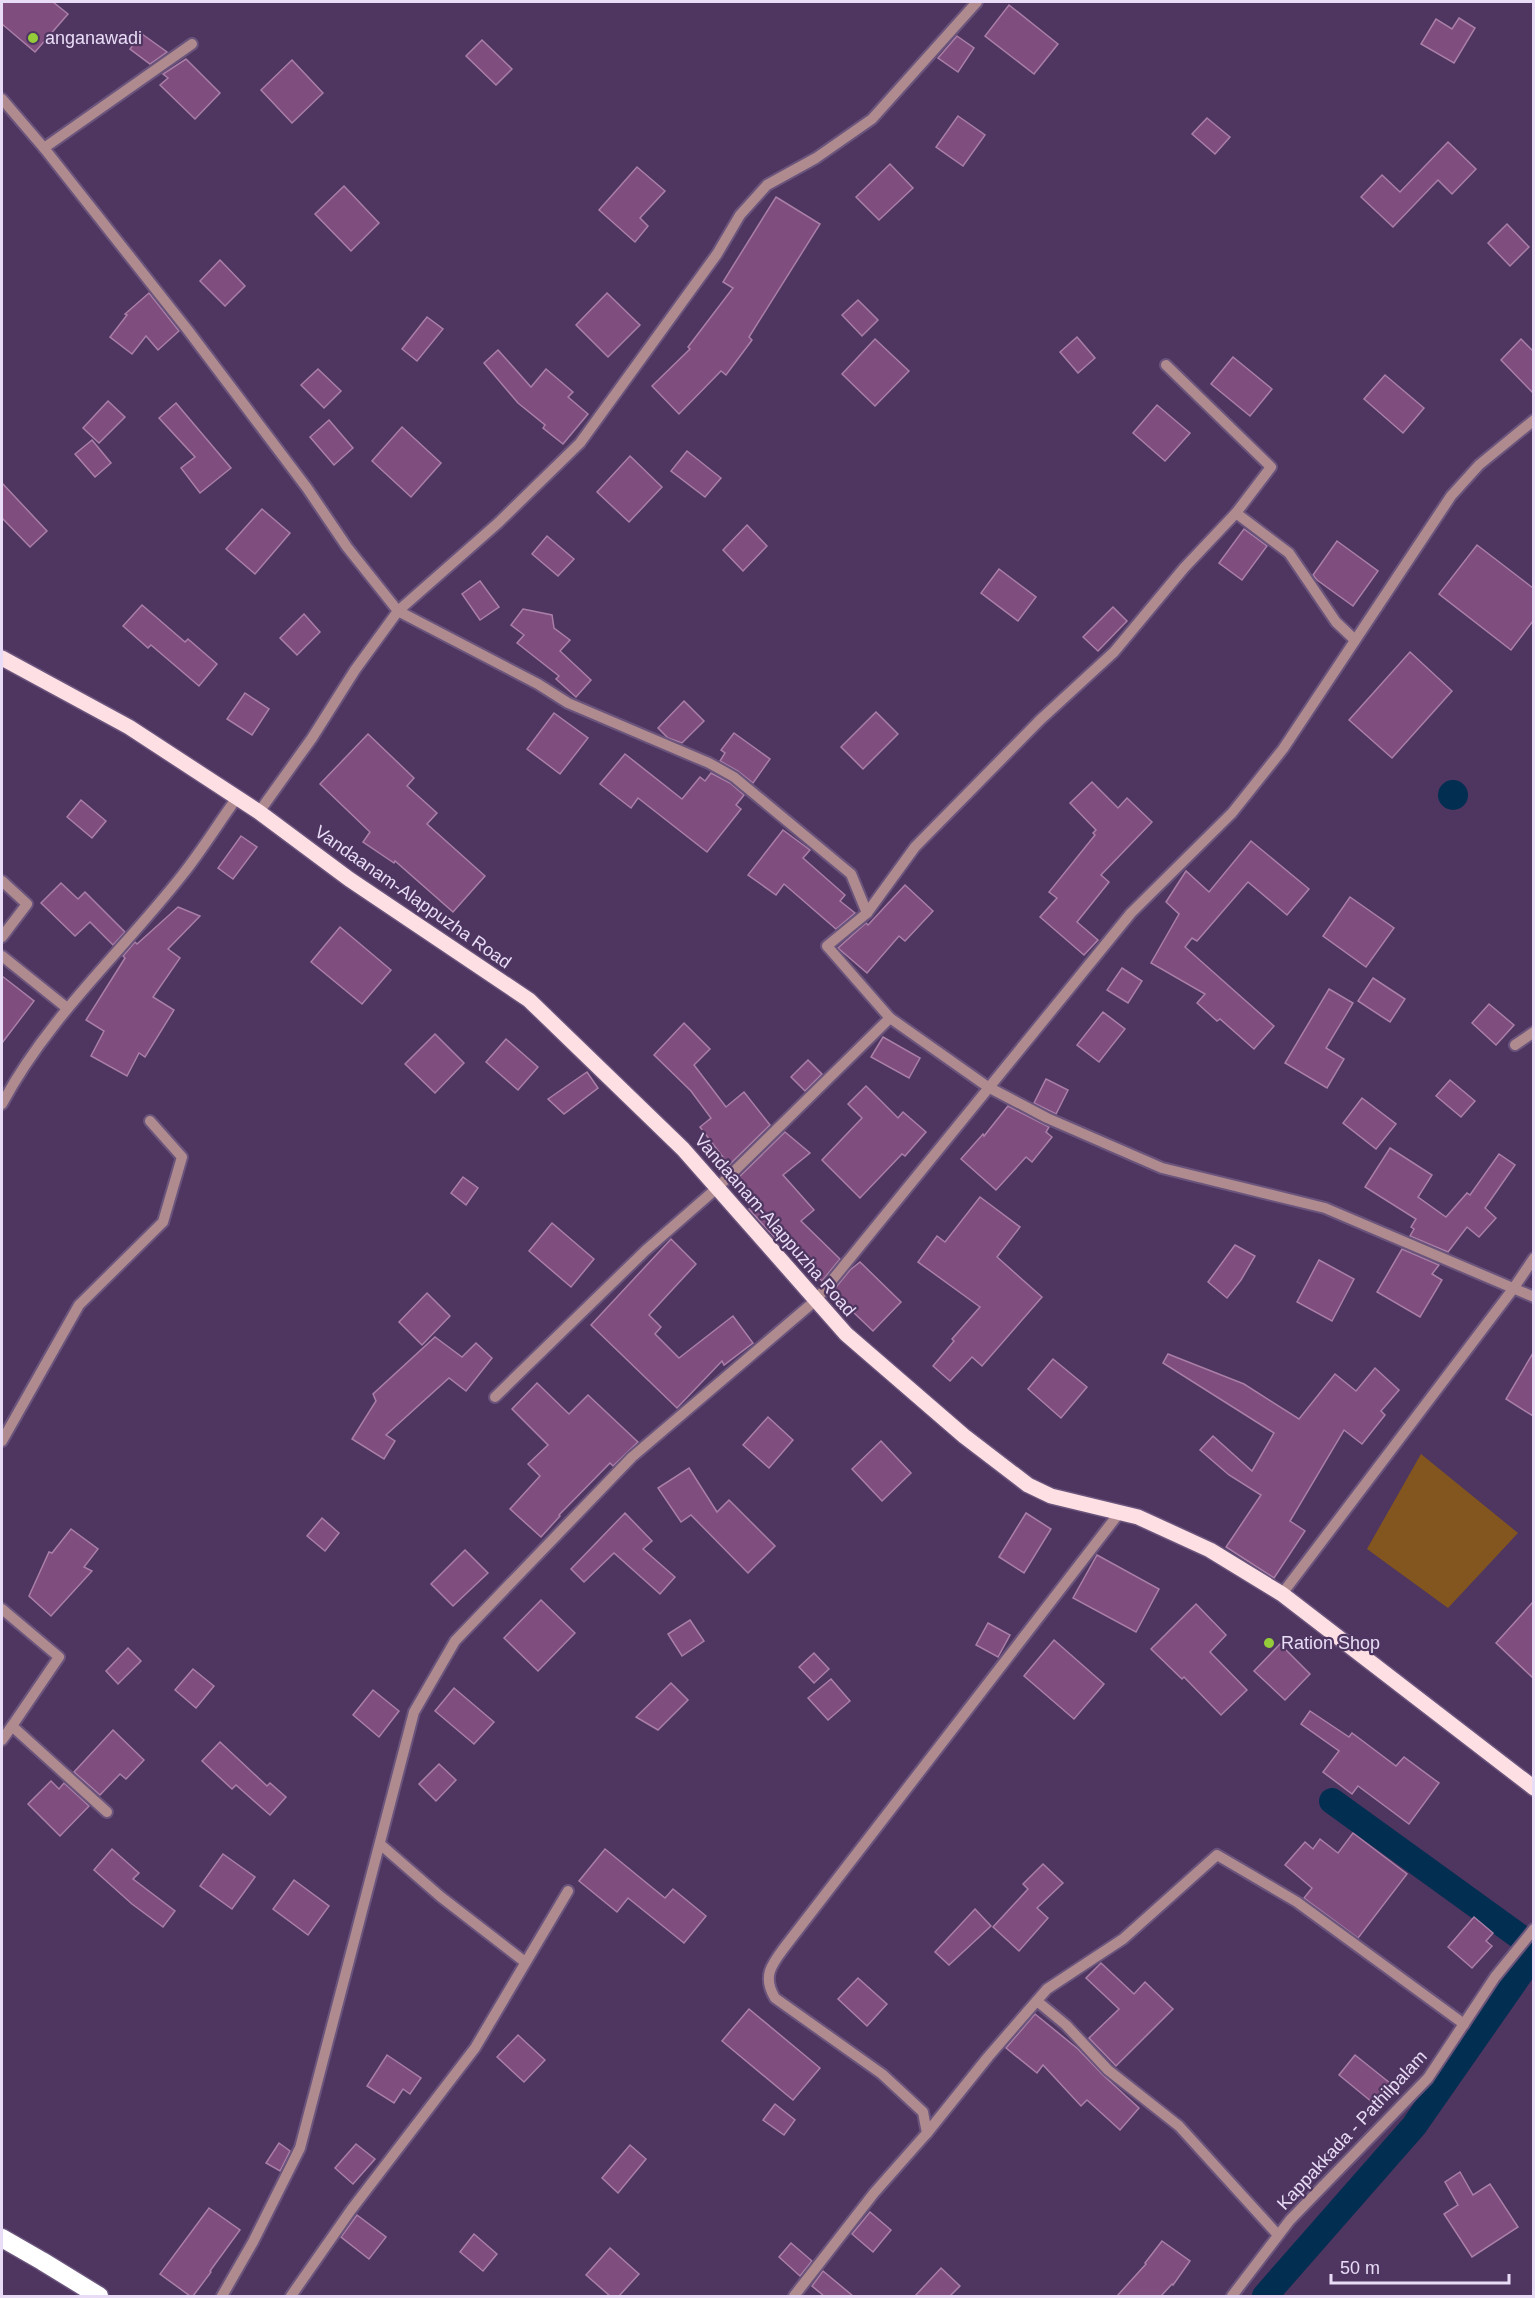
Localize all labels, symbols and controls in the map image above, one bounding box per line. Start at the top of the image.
place label: anganawadi [45,28,142,48]
marker: anganawadi [26,31,40,45]
street label: Vandaanam-Alappuzha Road [311,821,515,973]
street label: Vandaanam-Alappuzha Road [690,1130,860,1320]
place label: Ration Shop [1281,1633,1380,1653]
marker: Ration Shop [1262,1636,1276,1650]
street label: Kappakkada - Pathilpalam [1273,2046,1431,2214]
scale bar [1331,2247,1510,2285]
text: 50 m [1340,2258,1380,2278]

